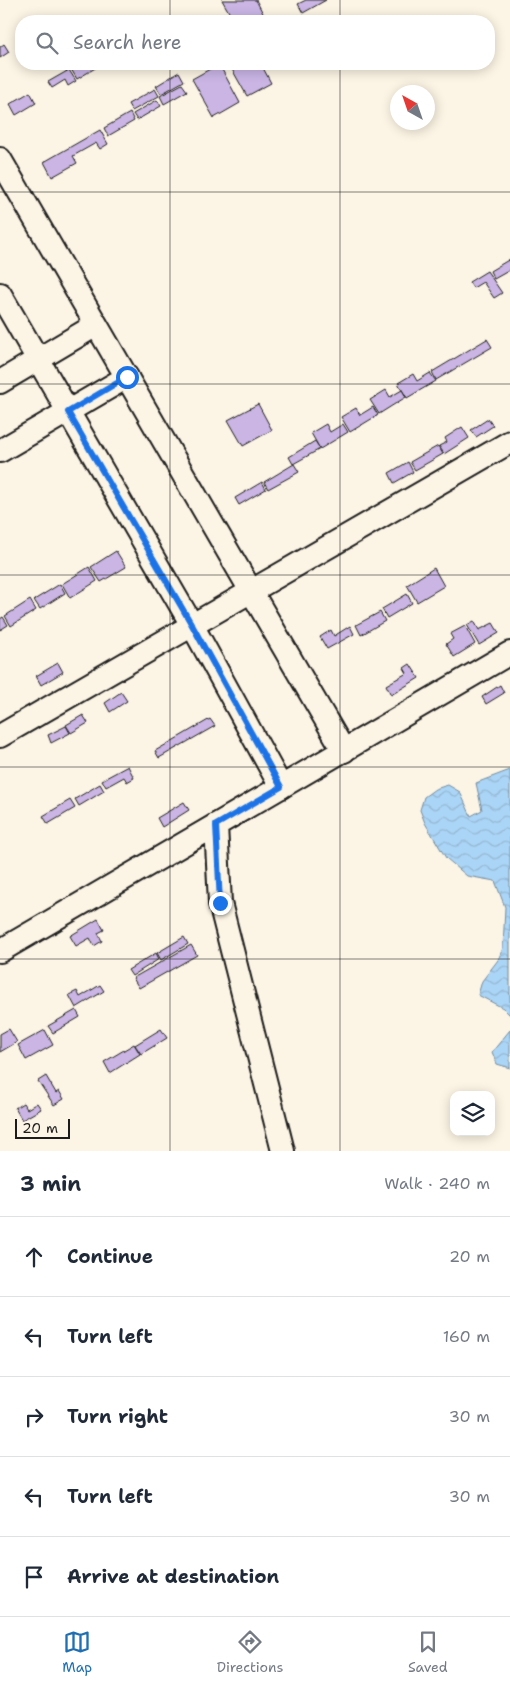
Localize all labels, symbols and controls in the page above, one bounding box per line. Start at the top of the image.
search box [15,15,495,70]
icon: search [33,29,61,57]
text: Search here [73,30,182,55]
north arrow [390,85,435,130]
route start [116,366,139,389]
route end [209,892,232,915]
map controls [450,1091,495,1136]
button: layers [450,1091,495,1136]
scale bar [15,1116,70,1139]
text: 20 m [22,1119,58,1137]
text: 3 min [20,1170,81,1198]
text: Walk · 240 m [384,1173,490,1194]
icon: ahead [20,1243,48,1271]
text: Continue [67,1244,153,1269]
text: 20 m [449,1246,490,1267]
icon: left [20,1323,48,1351]
text: Turn left [67,1324,153,1349]
text: 160 m [443,1326,490,1347]
icon: right [20,1403,48,1431]
text: Turn right [67,1404,168,1429]
text: 30 m [449,1406,490,1427]
icon: left [20,1483,48,1511]
text: Turn left [67,1484,153,1509]
text: 30 m [449,1486,490,1507]
icon: arrive [20,1563,48,1591]
text: Arrive at destination [67,1564,279,1589]
tab: Map [62,1628,92,1676]
tab: Directions [217,1628,284,1676]
tab: Saved [408,1628,448,1676]

